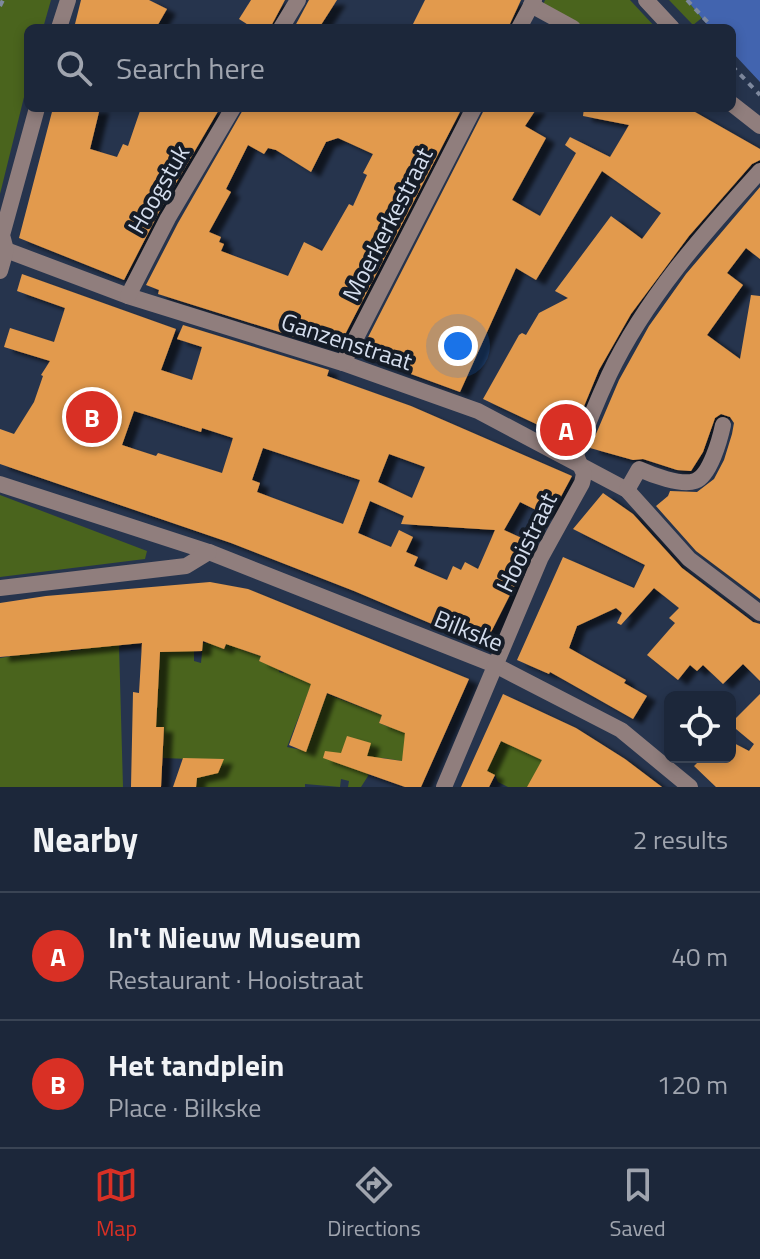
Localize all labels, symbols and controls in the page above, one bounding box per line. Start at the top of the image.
search box [24,24,736,112]
text: Search here [116,45,265,91]
icon: search [52,46,96,90]
street label: Hoogstuk [118,137,198,240]
street label: Moerkerkestraat [333,140,442,307]
street label: Ganzenstraat [277,303,418,379]
your location [438,326,478,366]
pin: B [66,387,118,447]
pin: A [540,400,592,460]
street label: Hooistraat [486,485,566,598]
street label: Bilkske [429,600,509,660]
map controls [664,691,736,763]
button: locate [664,691,736,763]
text: Nearby [32,813,138,865]
text: 2 results [633,820,728,859]
text: In't Nieuw Museum [108,914,361,960]
text: A [50,937,66,976]
text: 40 m [671,937,728,976]
text: Restaurant · Hooistraat [108,960,363,999]
text: Het tandplein [108,1042,284,1088]
text: B [50,1065,66,1104]
text: 120 m [657,1065,728,1104]
text: Place · Bilkske [108,1088,261,1127]
tab: Map [94,1163,138,1245]
tab: Directions [327,1163,421,1245]
tab: Saved [610,1163,666,1245]

